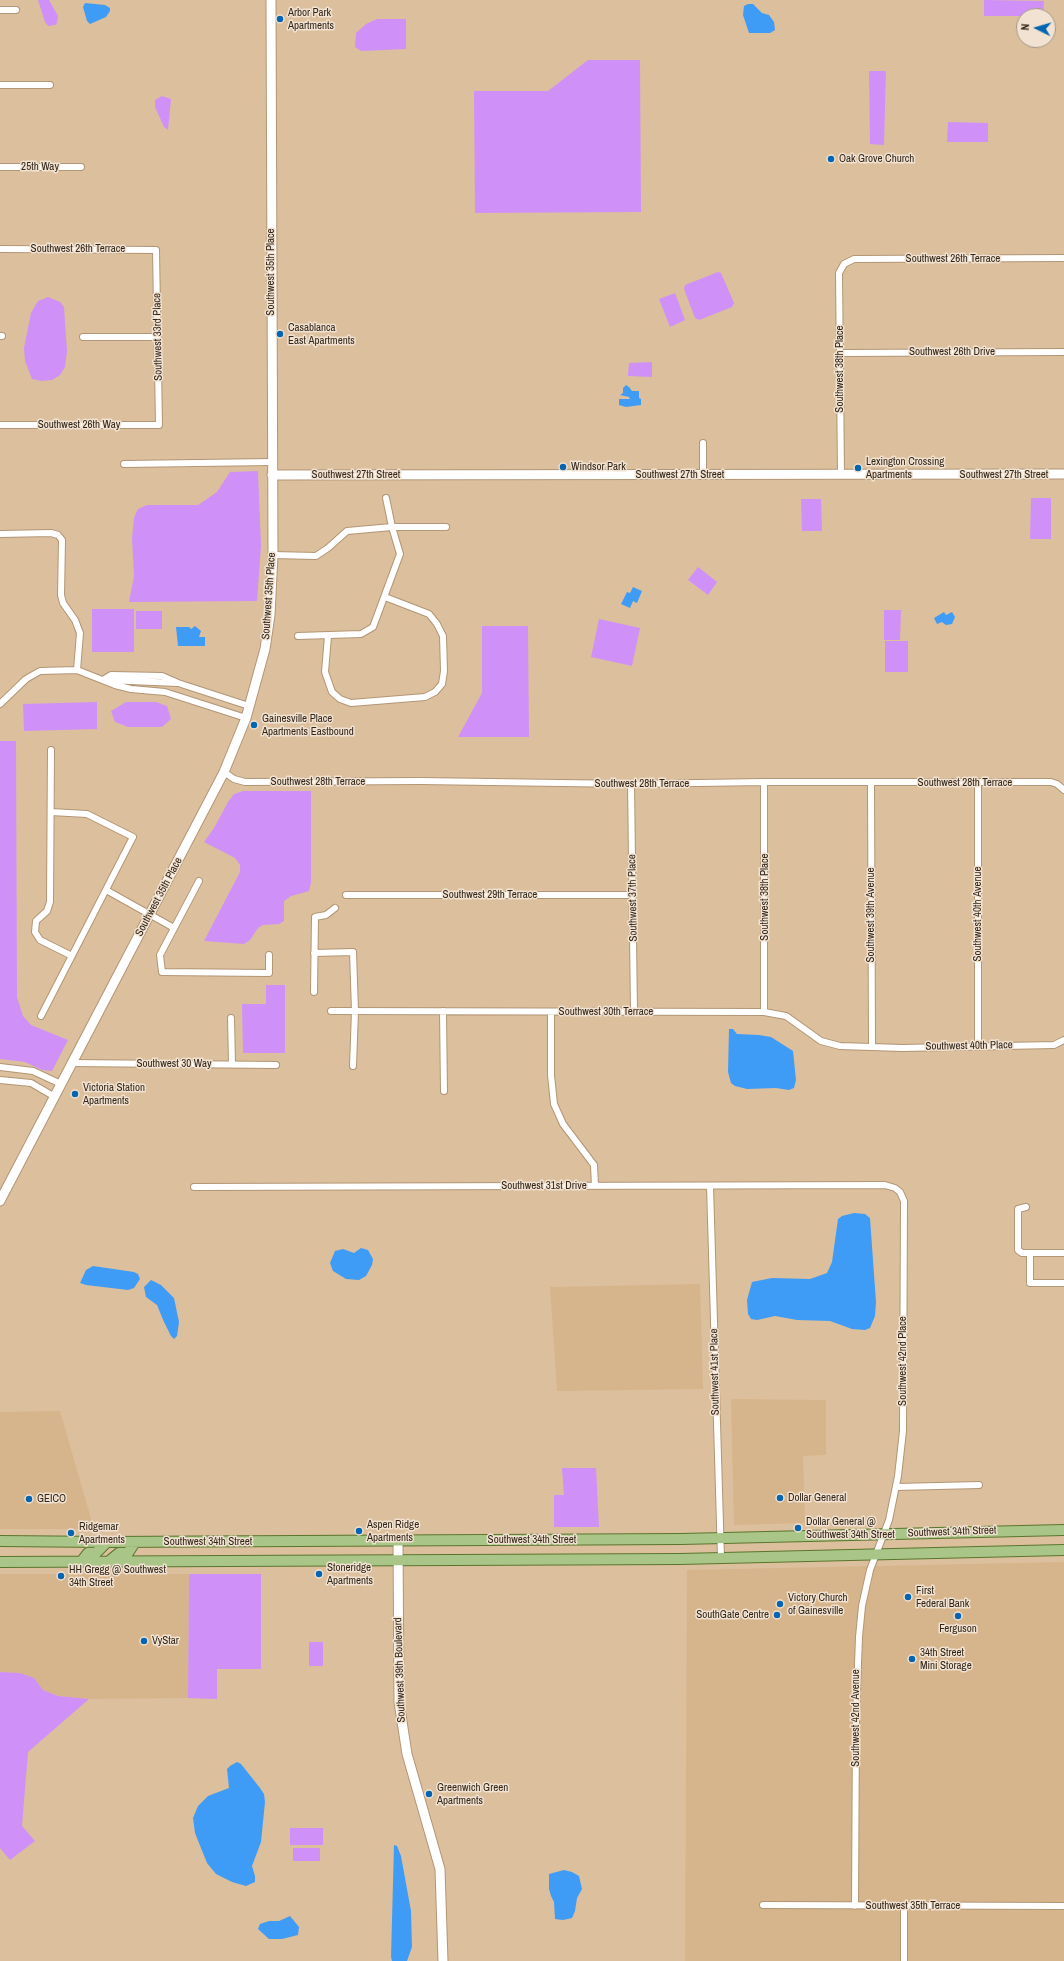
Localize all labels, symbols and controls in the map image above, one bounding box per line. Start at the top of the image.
place label: Arbor Park Apartments [288,6,334,32]
north arrow [1016,8,1056,48]
marker: Arbor Park Apartments [275,14,285,24]
text: N [1018,23,1032,31]
place label: Oak Grove Church [839,152,914,166]
marker: Oak Grove Church [826,154,836,164]
street label: 25th Way [21,160,59,174]
street label: Southwest 35th Place [264,228,278,316]
street label: Southwest 26th Terrace [31,242,125,256]
street label: Southwest 26th Terrace [906,252,1000,266]
street label: Southwest 33rd Place [151,293,165,381]
place label: Casablanca East Apartments [288,321,355,347]
street label: Southwest 38th Place [833,325,847,413]
marker: Casablanca East Apartments [275,329,285,339]
street label: Southwest 26th Drive [909,345,995,359]
street label: Southwest 26th Way [38,418,120,432]
place label: Lexington Crossing Apartments [866,455,944,481]
place label: Windsor Park [571,460,626,474]
marker: Windsor Park [558,462,568,472]
marker: Lexington Crossing Apartments [853,463,863,473]
street label: Southwest 27th Street [312,468,400,482]
street label: Southwest 27th Street [636,468,724,482]
street label: Southwest 27th Street [960,468,1048,482]
street label: Southwest 35th Place [259,552,279,640]
place label: Gainesville Place Apartments Eastbound [262,712,354,738]
marker: Gainesville Place Apartments Eastbound [249,720,259,730]
street label: Southwest 28th Terrace [271,775,365,789]
street label: Southwest 28th Terrace [918,776,1012,790]
street label: Southwest 28th Terrace [595,777,689,791]
street label: Southwest 38th Place [758,853,772,941]
street label: Southwest 37th Place [626,854,640,942]
street label: Southwest 35th Place [133,855,185,939]
street label: Southwest 40th Avenue [971,866,985,962]
street label: Southwest 39th Avenue [864,867,878,963]
street label: Southwest 29th Terrace [443,888,537,902]
street label: Southwest 30th Terrace [559,1005,653,1019]
street label: Southwest 40th Place [925,1039,1013,1053]
street label: Southwest 30 Way [137,1057,211,1071]
place label: Victoria Station Apartments [83,1081,145,1107]
marker: Victoria Station Apartments [70,1089,80,1099]
street label: Southwest 31st Drive [501,1179,587,1193]
street label: Southwest 42nd Place [896,1316,910,1406]
street label: Southwest 41st Place [708,1329,722,1415]
place label: Dollar General [788,1491,846,1505]
place label: GEICO [37,1492,66,1506]
marker: Dollar General [775,1493,785,1503]
marker: GEICO [24,1494,34,1504]
place label: Dollar General @ Southwest 34th Street [806,1515,895,1541]
place label: Aspen Ridge Apartments [367,1518,419,1544]
place label: Ridgemar Apartments [79,1520,125,1546]
marker: Dollar General @ Southwest 34th Street [793,1523,803,1533]
street label: Southwest 34th Street [907,1524,997,1540]
marker: Aspen Ridge Apartments [354,1526,364,1536]
marker: Ridgemar Apartments [66,1528,76,1538]
street label: Southwest 34th Street [488,1533,576,1547]
street label: Southwest 34th Street [164,1535,252,1549]
place label: Stoneridge Apartments [327,1561,373,1587]
place label: HH Gregg @ Southwest 34th Street [69,1563,166,1589]
marker: Stoneridge Apartments [314,1569,324,1579]
marker: HH Gregg @ Southwest 34th Street [56,1571,66,1581]
place label: First Federal Bank [916,1584,969,1610]
place label: Victory Church of Gainesville [788,1591,847,1617]
marker: First Federal Bank [903,1592,913,1602]
marker: Victory Church of Gainesville [775,1599,785,1609]
place label: SouthGate Centre [696,1608,769,1622]
marker: SouthGate Centre [772,1610,782,1620]
marker: Ferguson [953,1611,963,1621]
street label: Southwest 39th Boulevard [392,1617,408,1723]
place label: Ferguson [939,1622,977,1636]
place label: VyStar [152,1634,179,1648]
marker: VyStar [139,1636,149,1646]
place label: 34th Street Mini Storage [920,1646,972,1672]
marker: 34th Street Mini Storage [907,1654,917,1664]
street label: Southwest 42nd Avenue [849,1669,863,1767]
place label: Greenwich Green Apartments [437,1781,508,1807]
marker: Greenwich Green Apartments [424,1789,434,1799]
street label: Southwest 35th Terrace [866,1899,960,1913]

